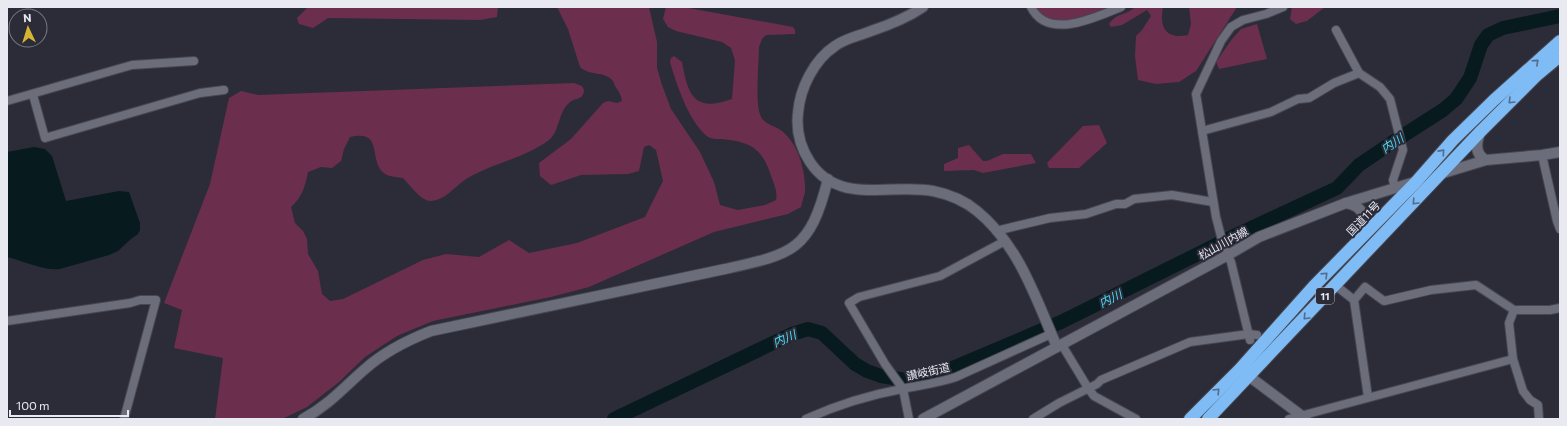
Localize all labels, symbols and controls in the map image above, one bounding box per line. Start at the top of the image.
north arrow [8,8,48,48]
text: N [23,11,32,24]
one-way arrow [1531,60,1539,67]
one-way arrow [1508,96,1516,104]
water label: 内川 [1378,129,1408,156]
one-way arrow [1438,150,1445,157]
one-way arrow [1412,197,1419,205]
street label: 国道11号 [1344,198,1382,238]
street label: 松山川内線 [1196,224,1250,262]
one-way arrow [1320,272,1328,280]
water label: 内川 [1096,286,1126,310]
road number: 11 [1316,288,1334,304]
one-way arrow [1304,312,1311,319]
water label: 内川 [770,326,800,349]
street label: 讃岐街道 [905,360,951,382]
one-way arrow [1212,388,1220,396]
scale bar [10,392,128,418]
text: 100 m [16,398,50,412]

